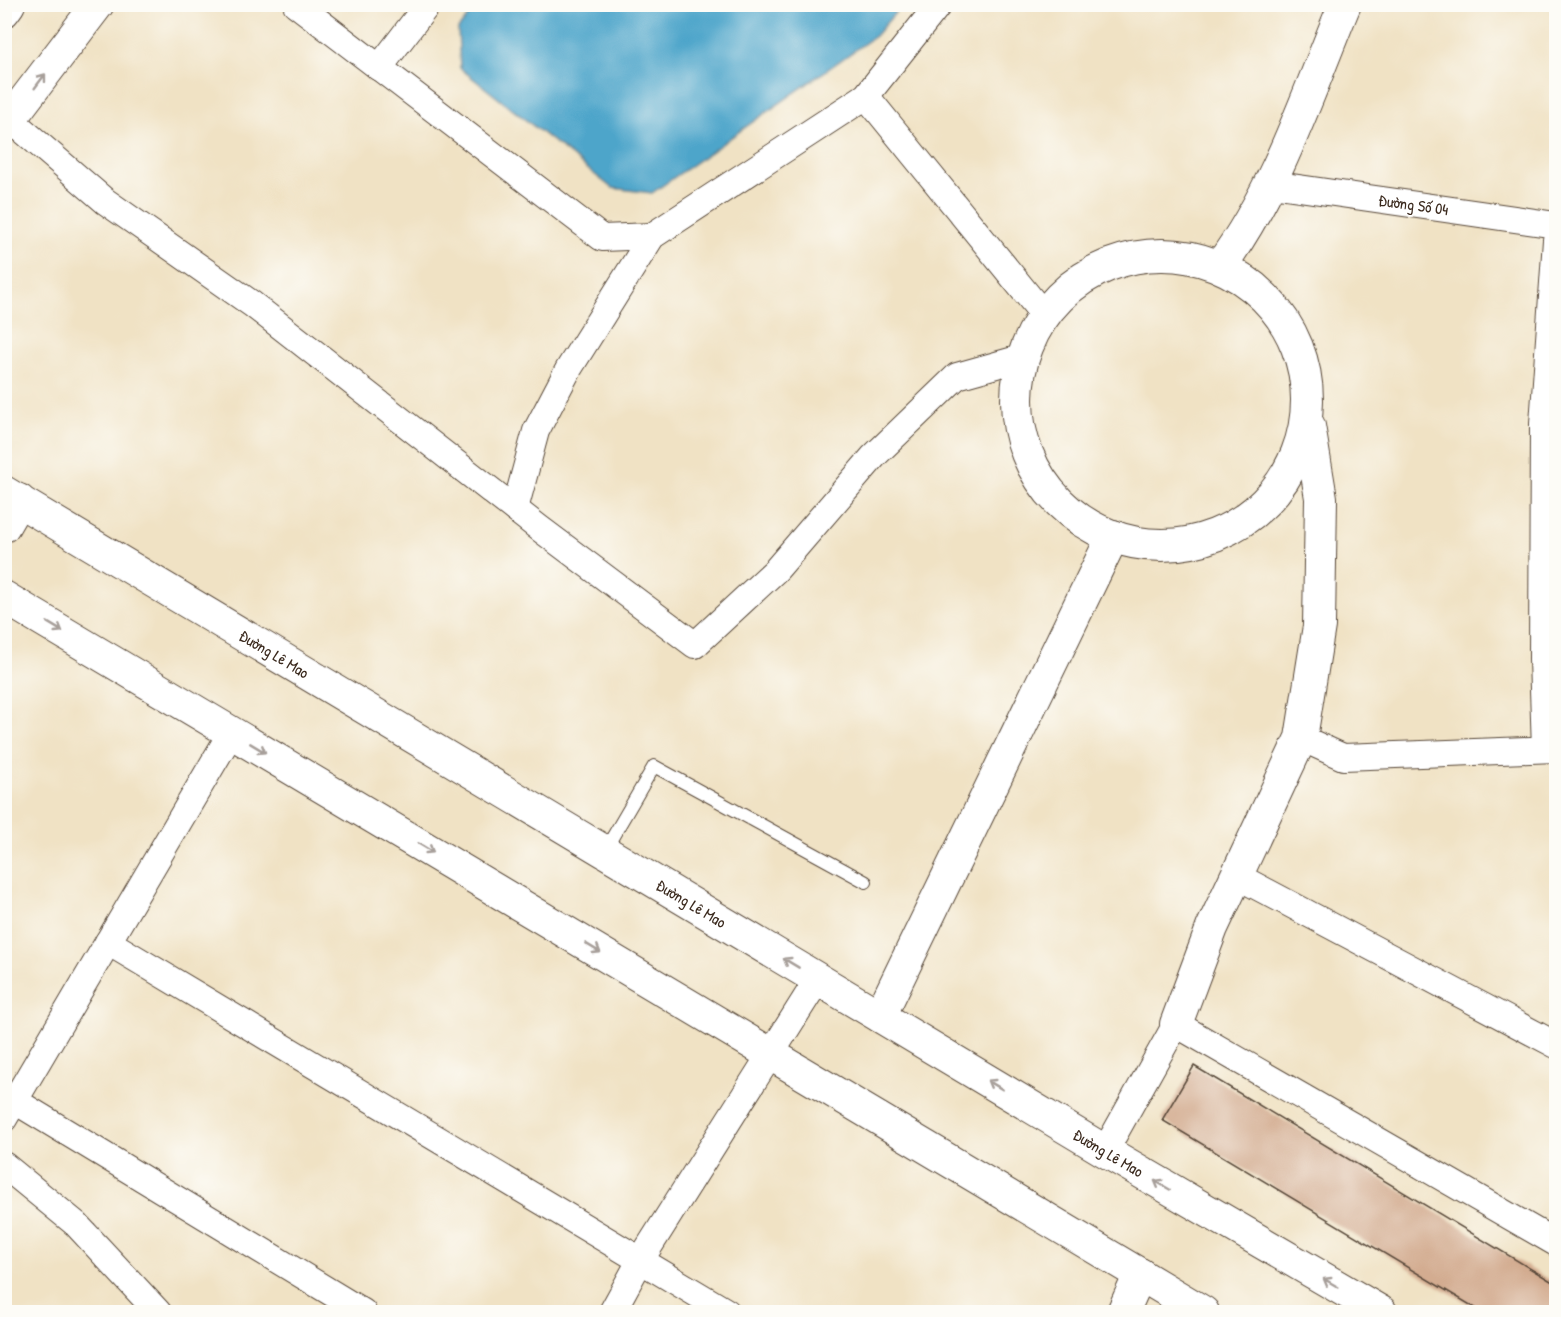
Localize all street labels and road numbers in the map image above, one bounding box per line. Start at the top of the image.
street label: Đường Số 04 [1377,189,1450,220]
street label: Đường Lê Mao [235,624,314,684]
street label: Đường Lê Mao [652,874,731,933]
street label: Đường Lê Mao [1069,1124,1148,1182]

